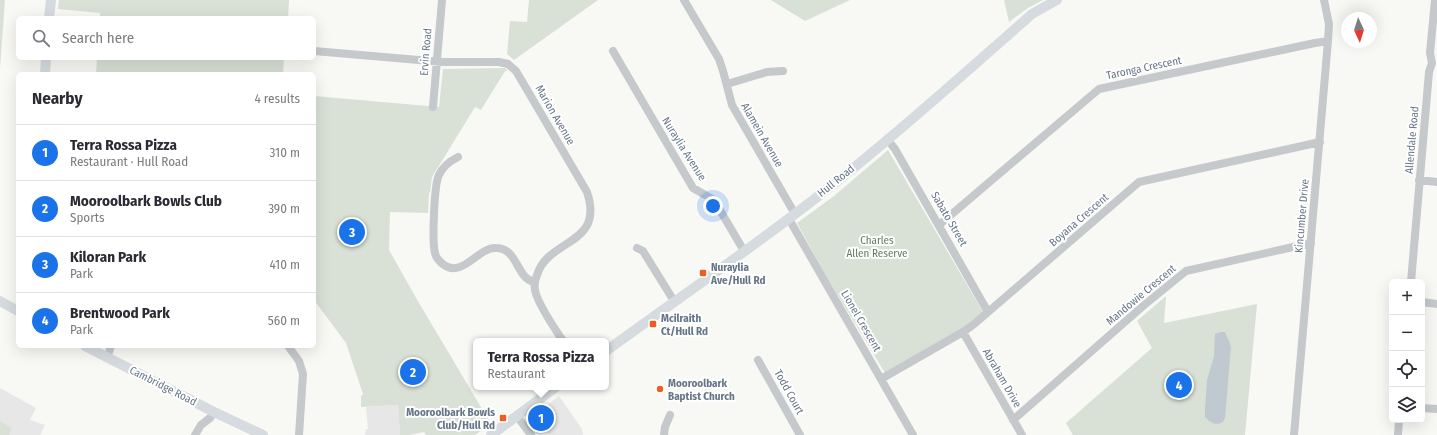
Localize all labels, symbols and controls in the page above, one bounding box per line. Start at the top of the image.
north arrow [1341,12,1377,48]
search box [16,16,316,60]
icon: search [30,27,52,49]
street label: Ervin Road [417,28,435,76]
text: Search here [62,29,134,47]
street label: Taronga Crescent [1105,54,1183,82]
street label: Marion Avenue [533,83,577,147]
text: Nearby [32,88,83,109]
text: 4 results [254,91,300,106]
street label: Alamein Avenue [738,101,786,169]
street label: Allendale Road [1403,106,1421,174]
street label: Nuraylia Avenue [659,115,709,183]
text: Terra Rossa Pizza [70,136,177,154]
text: 1 [42,145,48,160]
text: 310 m [270,145,300,160]
text: Restaurant · Hull Road [70,154,188,169]
street label: Hull Road [815,162,857,200]
street label: Kincumber Drive [1292,178,1312,254]
street label: Sabato Street [928,189,970,249]
street label: Boyana Crescent [1047,191,1112,249]
text: Mooroolbark Bowls Club [70,192,222,210]
your location [703,196,723,216]
text: 2 [42,201,48,216]
text: 390 m [268,201,300,216]
text: Sports [70,210,105,225]
pin: 3 [339,217,365,247]
park label: Charles Allen Reserve [847,234,907,260]
text: Kiloran Park [70,248,146,266]
text: 3 [42,257,48,272]
text: 410 m [270,257,300,272]
place label: Nuraylia Ave/Hull Rd [710,261,765,287]
street label: Mandowie Crescent [1103,262,1179,328]
text: Park [70,266,93,281]
marker: Nuraylia Ave/Hull Rd [698,268,708,278]
map controls [1389,279,1425,423]
button: + [1389,279,1425,315]
street label: Lionel Crescent [838,288,884,354]
text: Brentwood Park [70,304,170,322]
place label: Mcilraith Ct/Hull Rd [661,312,708,338]
text: 4 [42,313,48,328]
text: 560 m [268,313,300,328]
button: − [1389,315,1425,351]
marker: Mcilraith Ct/Hull Rd [648,319,658,329]
text: Park [70,322,93,337]
popup [473,338,609,390]
street label: Abraham Drive [980,346,1024,410]
text: Terra Rossa Pizza [488,348,594,366]
button: locate [1389,351,1425,387]
pin: 2 [400,357,426,387]
street label: Cambridge Road [127,364,199,408]
text: Restaurant [488,366,545,381]
street label: Todd Court [771,367,807,417]
pin: 4 [1166,370,1192,400]
place label: Mooroolbark Baptist Church [668,377,735,403]
marker: Mooroolbark Baptist Church [655,384,665,394]
button: layers [1389,387,1425,423]
pin: 1 [528,403,554,433]
place label: Mooroolbark Bowls Club/Hull Rd [406,406,495,432]
marker: Mooroolbark Bowls Club/Hull Rd [498,413,508,423]

